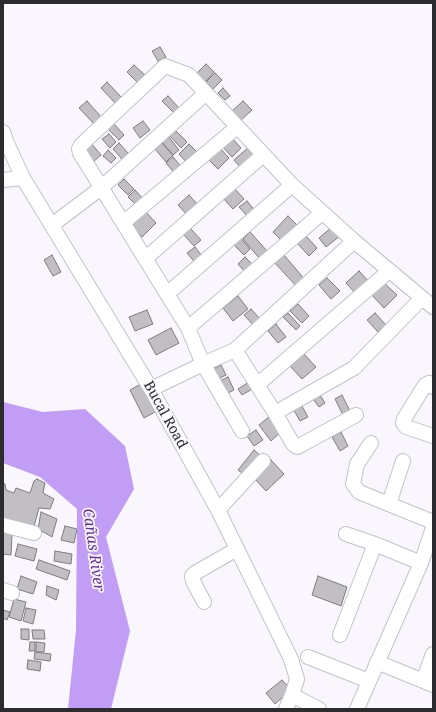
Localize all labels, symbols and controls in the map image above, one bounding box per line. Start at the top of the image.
street label: Bucal Road [140,378,190,452]
water label: Cañas River [78,507,108,593]

